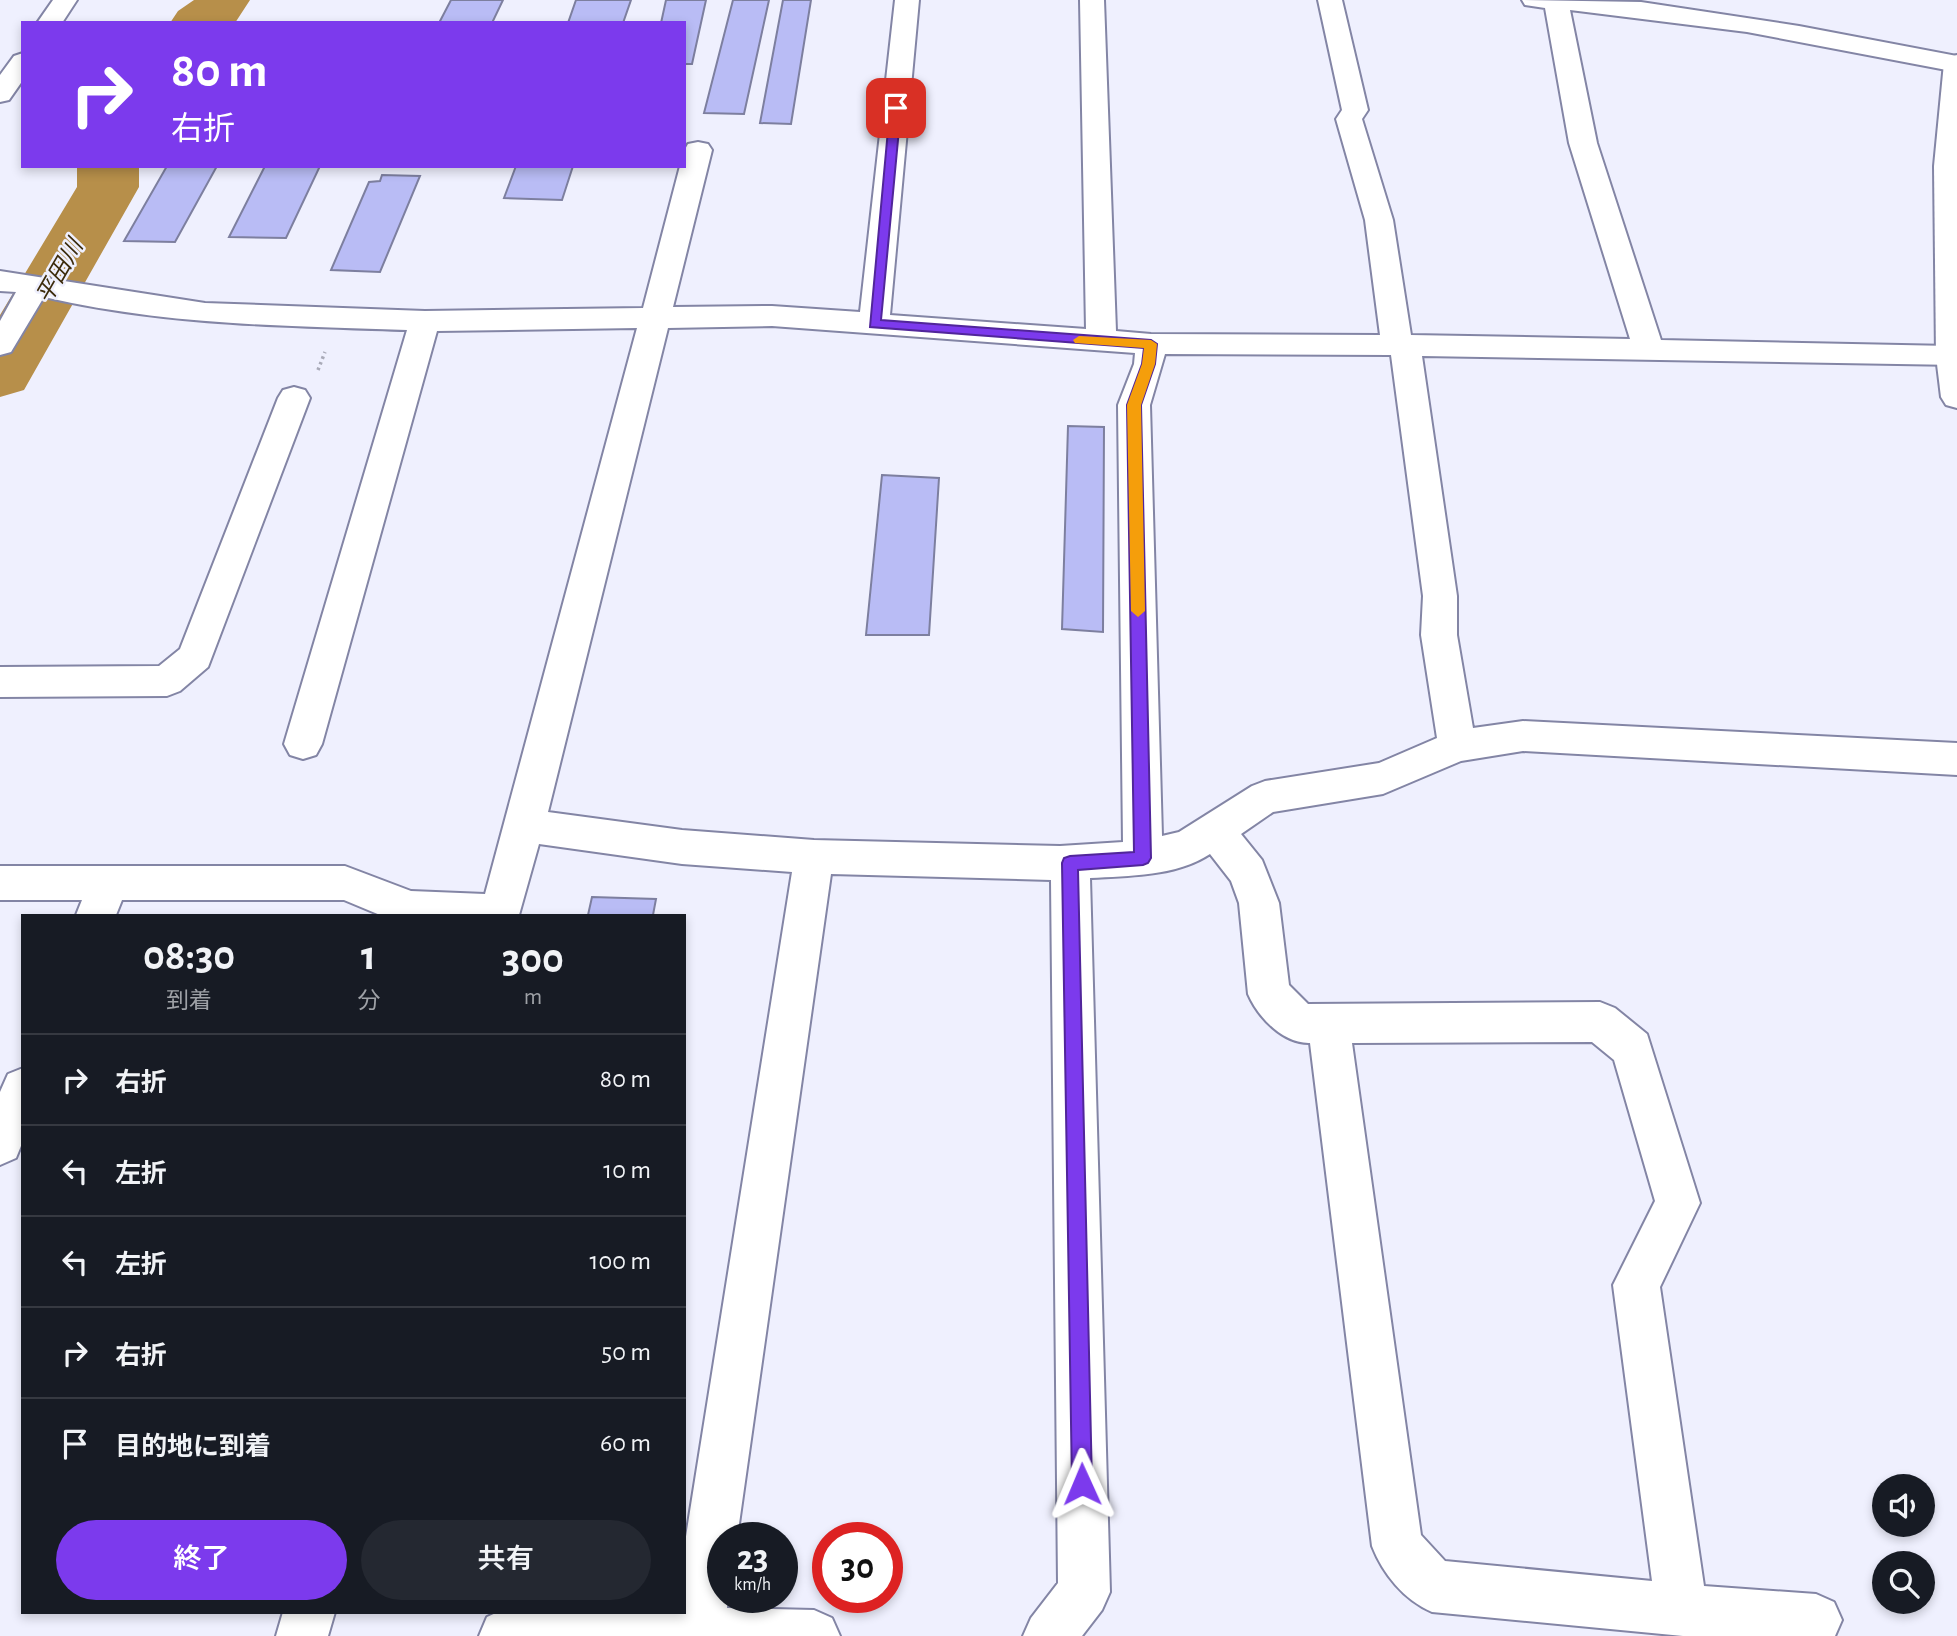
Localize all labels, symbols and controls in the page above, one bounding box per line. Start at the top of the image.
text: 80 m [171,47,268,96]
icon: right [56,49,147,140]
pin [866,78,926,138]
icon: arrive [877,89,915,127]
text: 右折 [171,113,235,145]
water label: 平田川 [32,233,89,307]
text: 08:30 [143,935,235,977]
text: 1 [361,935,376,977]
text: 300 [502,938,564,980]
text: m [524,986,542,1009]
text: 到着 [166,990,212,1013]
text: 分 [357,990,380,1013]
icon: right [56,1061,94,1099]
text: 80 m [600,1066,651,1092]
text: 右折 [115,1070,167,1096]
icon: left [56,1152,94,1190]
text: 10 m [603,1157,651,1183]
text: 左折 [115,1161,167,1187]
icon: left [56,1243,94,1281]
text: 100 m [590,1248,651,1274]
text: 左折 [115,1252,167,1278]
icon: right [56,1334,94,1372]
text: 50 m [601,1339,651,1365]
text: 右折 [115,1343,167,1369]
icon: arrive [56,1425,94,1463]
text: 60 m [600,1430,651,1456]
text: 目的地に到着 [115,1434,271,1460]
position arrow [1045,1447,1119,1521]
map controls [1872,1474,1935,1614]
button: sound [1872,1474,1935,1537]
button: 終了 [56,1520,347,1600]
button: 共有 [361,1520,651,1600]
speed limit sign: 30 [812,1522,903,1613]
text: 23 [737,1541,768,1576]
button: search [1872,1551,1935,1614]
text: km/h [734,1576,771,1594]

